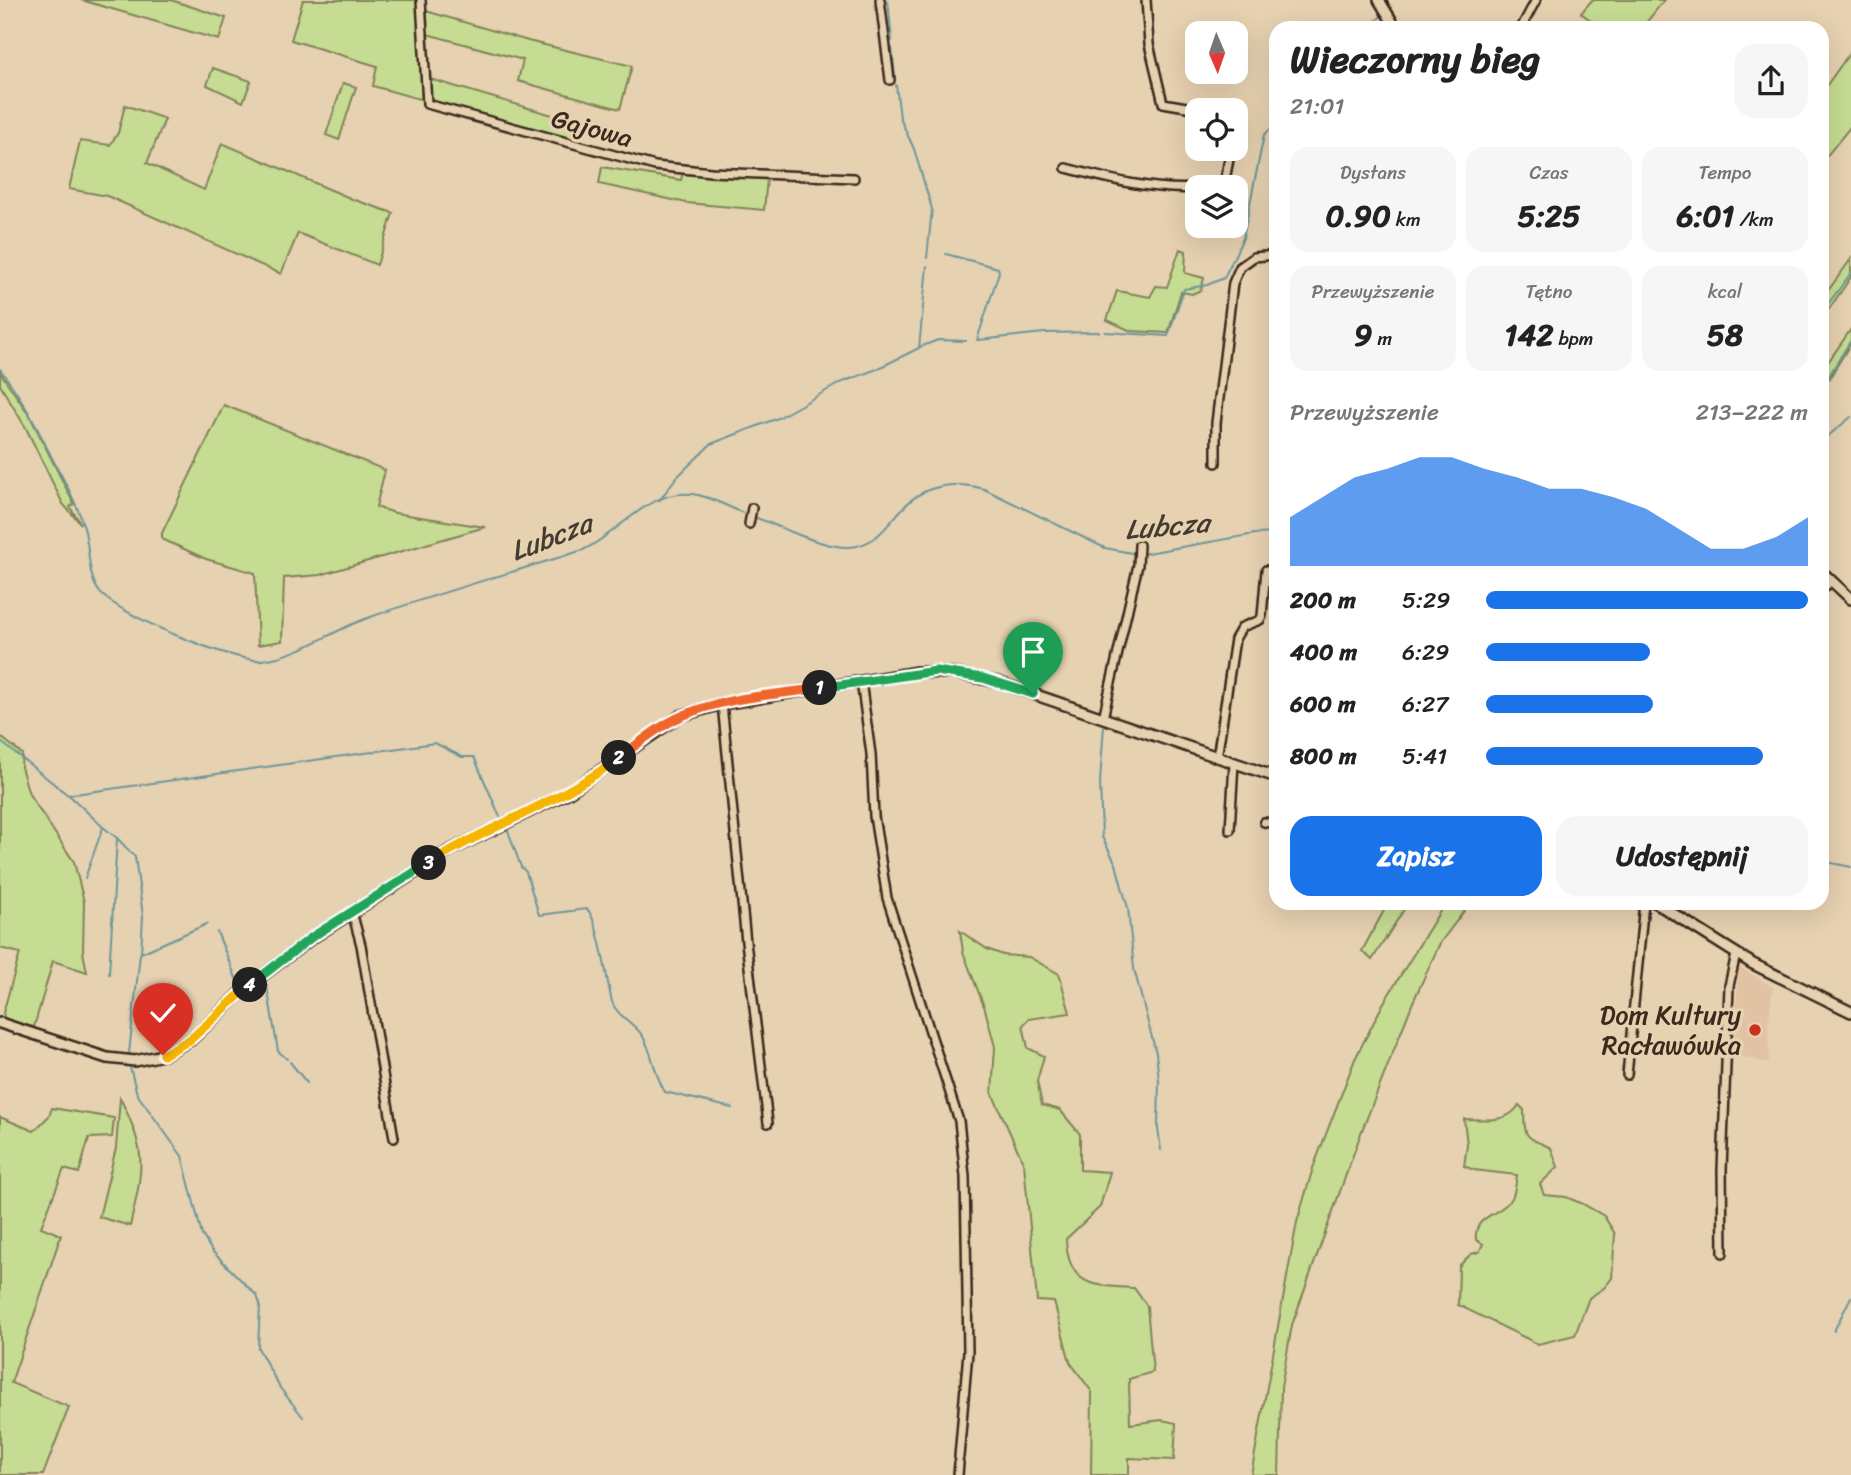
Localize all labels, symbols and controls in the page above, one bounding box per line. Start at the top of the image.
north arrow [1185,21,1248,84]
map controls [1185,21,1248,238]
text: Wieczorny bieg [1290,26,1540,93]
button: share [1734,44,1808,118]
text: 21:01 [1290,86,1345,127]
street label: Gajowa [546,95,638,161]
button: locate [1185,98,1248,161]
text: Dystans [1340,156,1406,189]
text: Czas [1529,156,1569,189]
text: Tempo [1699,156,1751,189]
button: layers [1185,175,1248,238]
text: 0.90 [1325,189,1391,243]
text: 5:25 [1517,189,1581,243]
text: 6:01 [1677,189,1734,243]
text: km [1391,203,1421,236]
text: /km [1734,203,1773,236]
text: Przewyższenie [1312,275,1434,308]
text: Tętno [1526,275,1572,308]
text: kcal [1708,275,1742,308]
text: 9 [1354,308,1372,362]
text: 142 [1505,308,1553,362]
text: 58 [1707,308,1743,362]
text: m [1372,322,1392,355]
text: bpm [1553,322,1593,355]
text: Przewyższenie [1290,392,1439,433]
text: 213–222 m [1696,392,1808,433]
water label: Lubcza [503,498,603,575]
water label: Lubcza [1123,498,1215,554]
text: 200 m [1290,580,1356,621]
text: 5:29 [1402,580,1450,621]
pin [1003,622,1063,694]
text: 400 m [1290,632,1357,673]
text: 6:29 [1402,632,1449,673]
icon: arrive [1014,633,1052,671]
pin: 1 [802,670,838,706]
text: 1 [815,671,824,704]
text: 600 m [1290,684,1356,725]
text: 6:27 [1402,684,1448,725]
text: 800 m [1290,736,1357,777]
text: 5:41 [1402,736,1447,777]
pin: 2 [602,740,636,776]
text: 2 [613,741,624,774]
button: Zapisz [1290,816,1542,896]
button: Udostępnij [1556,816,1808,896]
pin: 3 [412,846,446,880]
text: 3 [423,846,434,879]
pin: 4 [232,968,268,1002]
text: 4 [244,968,255,1001]
pin [133,983,193,1055]
place label: Dom Kultury Racławówka [1600,992,1741,1068]
icon: check [144,994,182,1032]
marker: Dom Kultury Racławówka [1747,1022,1763,1038]

